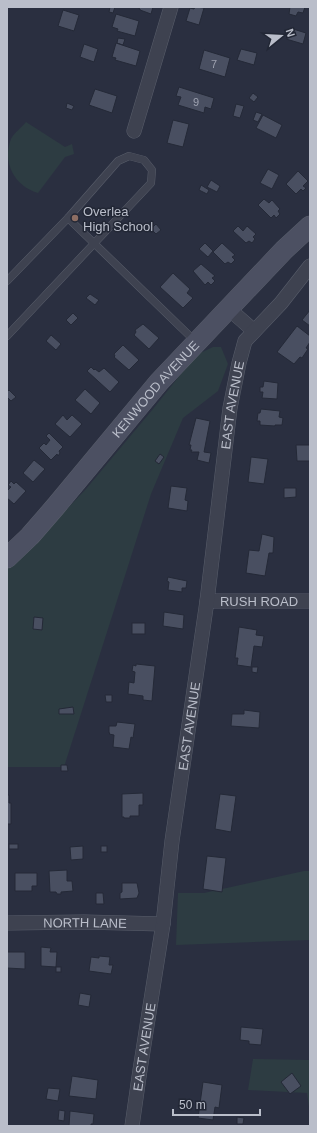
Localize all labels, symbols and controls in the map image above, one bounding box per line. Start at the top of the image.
north arrow [261,16,301,56]
text: N [284,27,297,39]
house number: 7 [211,58,217,70]
house number: 9 [193,96,199,108]
place label: Overlea High School [83,204,153,234]
marker: Overlea High School [70,213,80,223]
street label: KENWOOD AVENUE [109,337,202,440]
street label: EAST AVENUE [218,359,247,450]
street label: RUSH ROAD [220,594,298,609]
street label: EAST AVENUE [175,681,203,771]
street label: NORTH LANE [43,914,127,931]
street label: EAST AVENUE [130,1001,158,1092]
scale bar [173,1091,260,1117]
text: 50 m [179,1098,206,1112]

